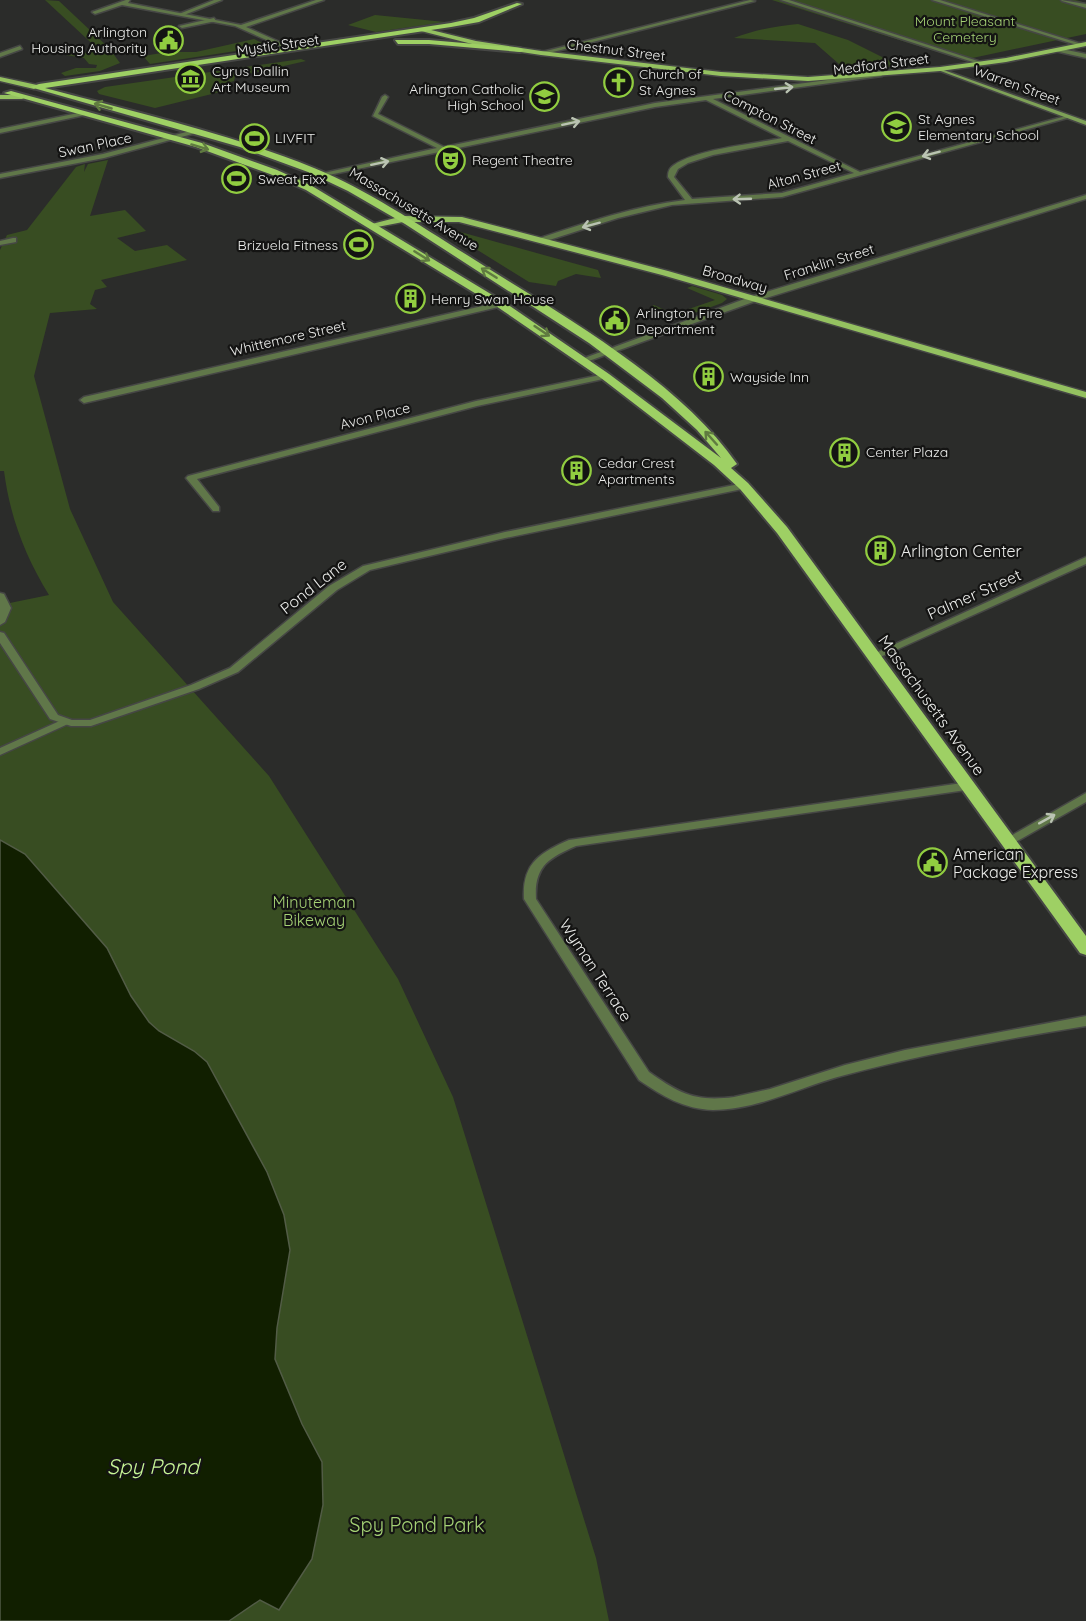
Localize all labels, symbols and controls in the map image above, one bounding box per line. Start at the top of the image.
park label: Mount Pleasant Cemetery [915,12,1016,46]
place label: Arlington Housing Authority [31,23,147,57]
public building icon: Arlington Housing Authority [152,24,184,56]
street label: Mystic Street [236,30,321,60]
street label: Chestnut Street [566,35,667,65]
street label: Medford Street [832,49,930,79]
street label: Warren Street [971,61,1063,109]
place label: Cyrus Dallin Art Museum [212,62,290,96]
museum icon: Cyrus Dallin Art Museum [175,63,207,95]
place label: Church of St Agnes [639,65,702,99]
church icon: Church of St Agnes [602,66,634,98]
place label: Arlington Catholic High School [409,80,524,114]
school or university icon: Arlington Catholic High School [529,81,561,113]
one-way arrow [773,82,793,93]
street label: Compton Street [720,86,820,148]
one-way arrow [94,100,113,111]
place label: St Agnes Elementary School [918,110,1039,144]
school or university icon: St Agnes Elementary School [881,111,913,143]
one-way arrow [560,117,580,128]
sports icon: LIVFIT [238,122,270,154]
street label: Swan Place [57,128,133,162]
place label: LIVFIT [275,129,315,147]
one-way arrow [190,142,209,153]
theatre icon: Regent Theatre [435,144,467,176]
one-way arrow [922,148,941,160]
place label: Regent Theatre [472,151,573,169]
street label: Alton Street [765,156,843,193]
one-way arrow [369,157,389,168]
sports icon: Sweat Fixx [221,163,253,195]
street label: Massachusetts Avenue [346,163,482,255]
place label: Sweat Fixx [258,170,326,188]
one-way arrow [732,193,752,205]
one-way arrow [582,219,601,231]
sports icon: Brizuela Fitness [343,229,375,261]
place label: Brizuela Fitness [238,236,338,254]
street label: Franklin Street [782,240,877,284]
one-way arrow [413,250,430,262]
street label: Broadway [700,261,770,297]
one-way arrow [481,266,498,278]
building icon: Henry Swan House [394,283,426,315]
place label: Henry Swan House [431,290,554,308]
place label: Arlington Fire Department [636,304,723,338]
public building icon: Arlington Fire Department [599,305,631,337]
street label: Whittemore Street [228,316,348,360]
one-way arrow [533,325,550,338]
building icon: Wayside Inn [693,361,725,393]
place label: Wayside Inn [730,368,809,386]
street label: Avon Place [338,399,412,433]
one-way arrow [704,431,718,447]
building icon: Center Plaza [829,436,861,468]
place label: Center Plaza [866,443,948,461]
place label: Cedar Crest Apartments [598,454,675,488]
building icon: Cedar Crest Apartments [561,455,593,487]
building icon: Arlington Center [864,535,896,567]
place label: Arlington Center [901,541,1022,561]
street label: Pond Lane [276,554,350,618]
street label: Palmer Street [924,564,1024,624]
street label: Massachusetts Avenue [874,631,990,779]
one-way arrow [1038,813,1055,825]
place label: American Package Express [953,844,1078,882]
public building icon: American Package Express [916,847,948,879]
park label: Minuteman Bikeway [273,892,355,930]
street label: Wyman Terrace [555,915,637,1025]
water label: Spy Pond [107,1453,201,1479]
park label: Spy Pond Park [349,1512,485,1537]

